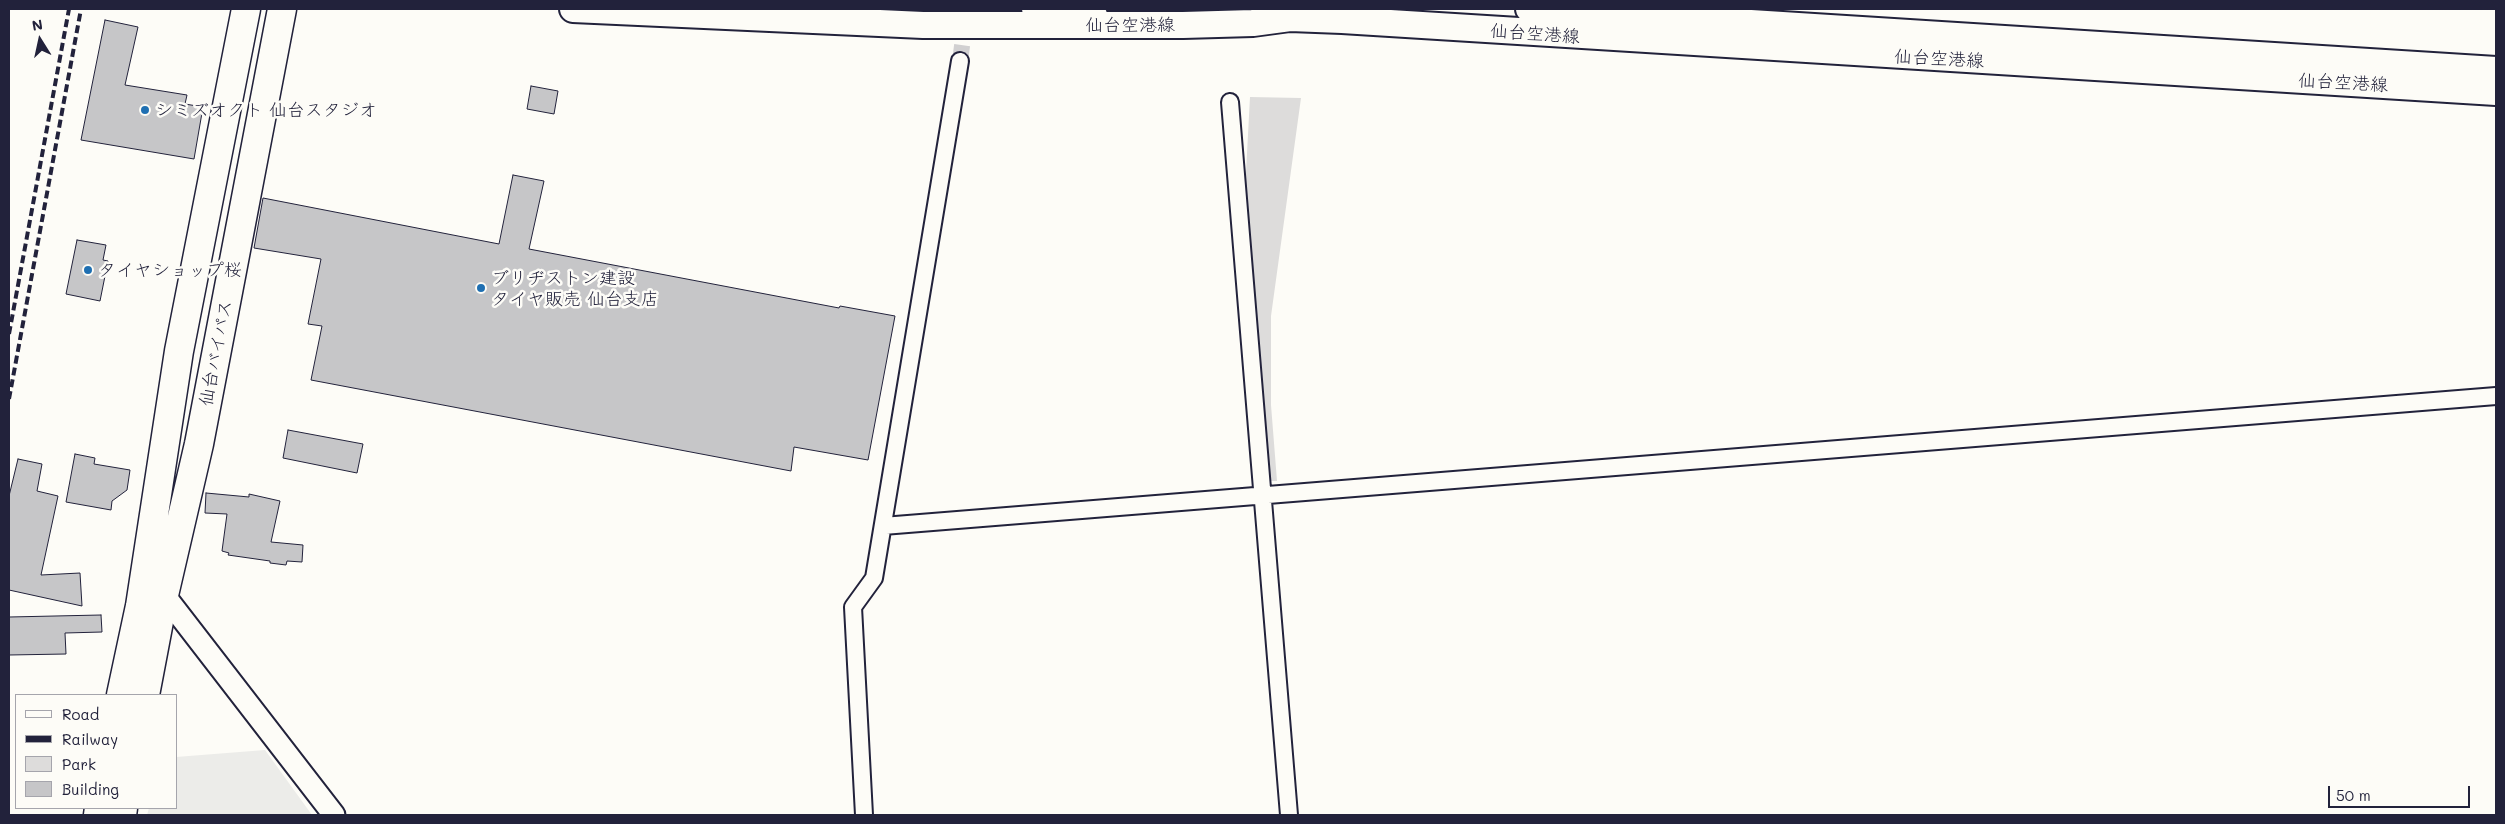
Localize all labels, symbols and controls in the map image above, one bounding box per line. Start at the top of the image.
text: N [30,14,44,35]
street label: 仙台空港線 [1085,14,1175,36]
north arrow [15,15,65,65]
street label: 仙台空港線 [1489,20,1581,48]
street label: 仙台空港線 [1893,46,1985,72]
street label: 仙台空港線 [2297,70,2389,96]
place label: シミズオクト 仙台スタジオ [155,99,377,121]
marker: シミズオクト 仙台スタジオ [139,104,151,116]
place label: タイヤショップ桜 [98,259,242,281]
marker: タイヤショップ桜 [82,264,94,276]
place label: ブリヂストン建設 タイヤ販売 仙台支店 [491,267,659,310]
marker: ブリヂストン建設 タイヤ販売 仙台支店 [475,282,487,294]
street label: 仙台バイパス [195,298,237,408]
legend [15,694,178,809]
text: Road [62,704,99,724]
text: Railway [62,729,118,749]
text: Park [62,754,96,774]
scale bar [2330,776,2472,808]
text: Building [62,779,119,799]
text: 50 m [2336,785,2371,805]

